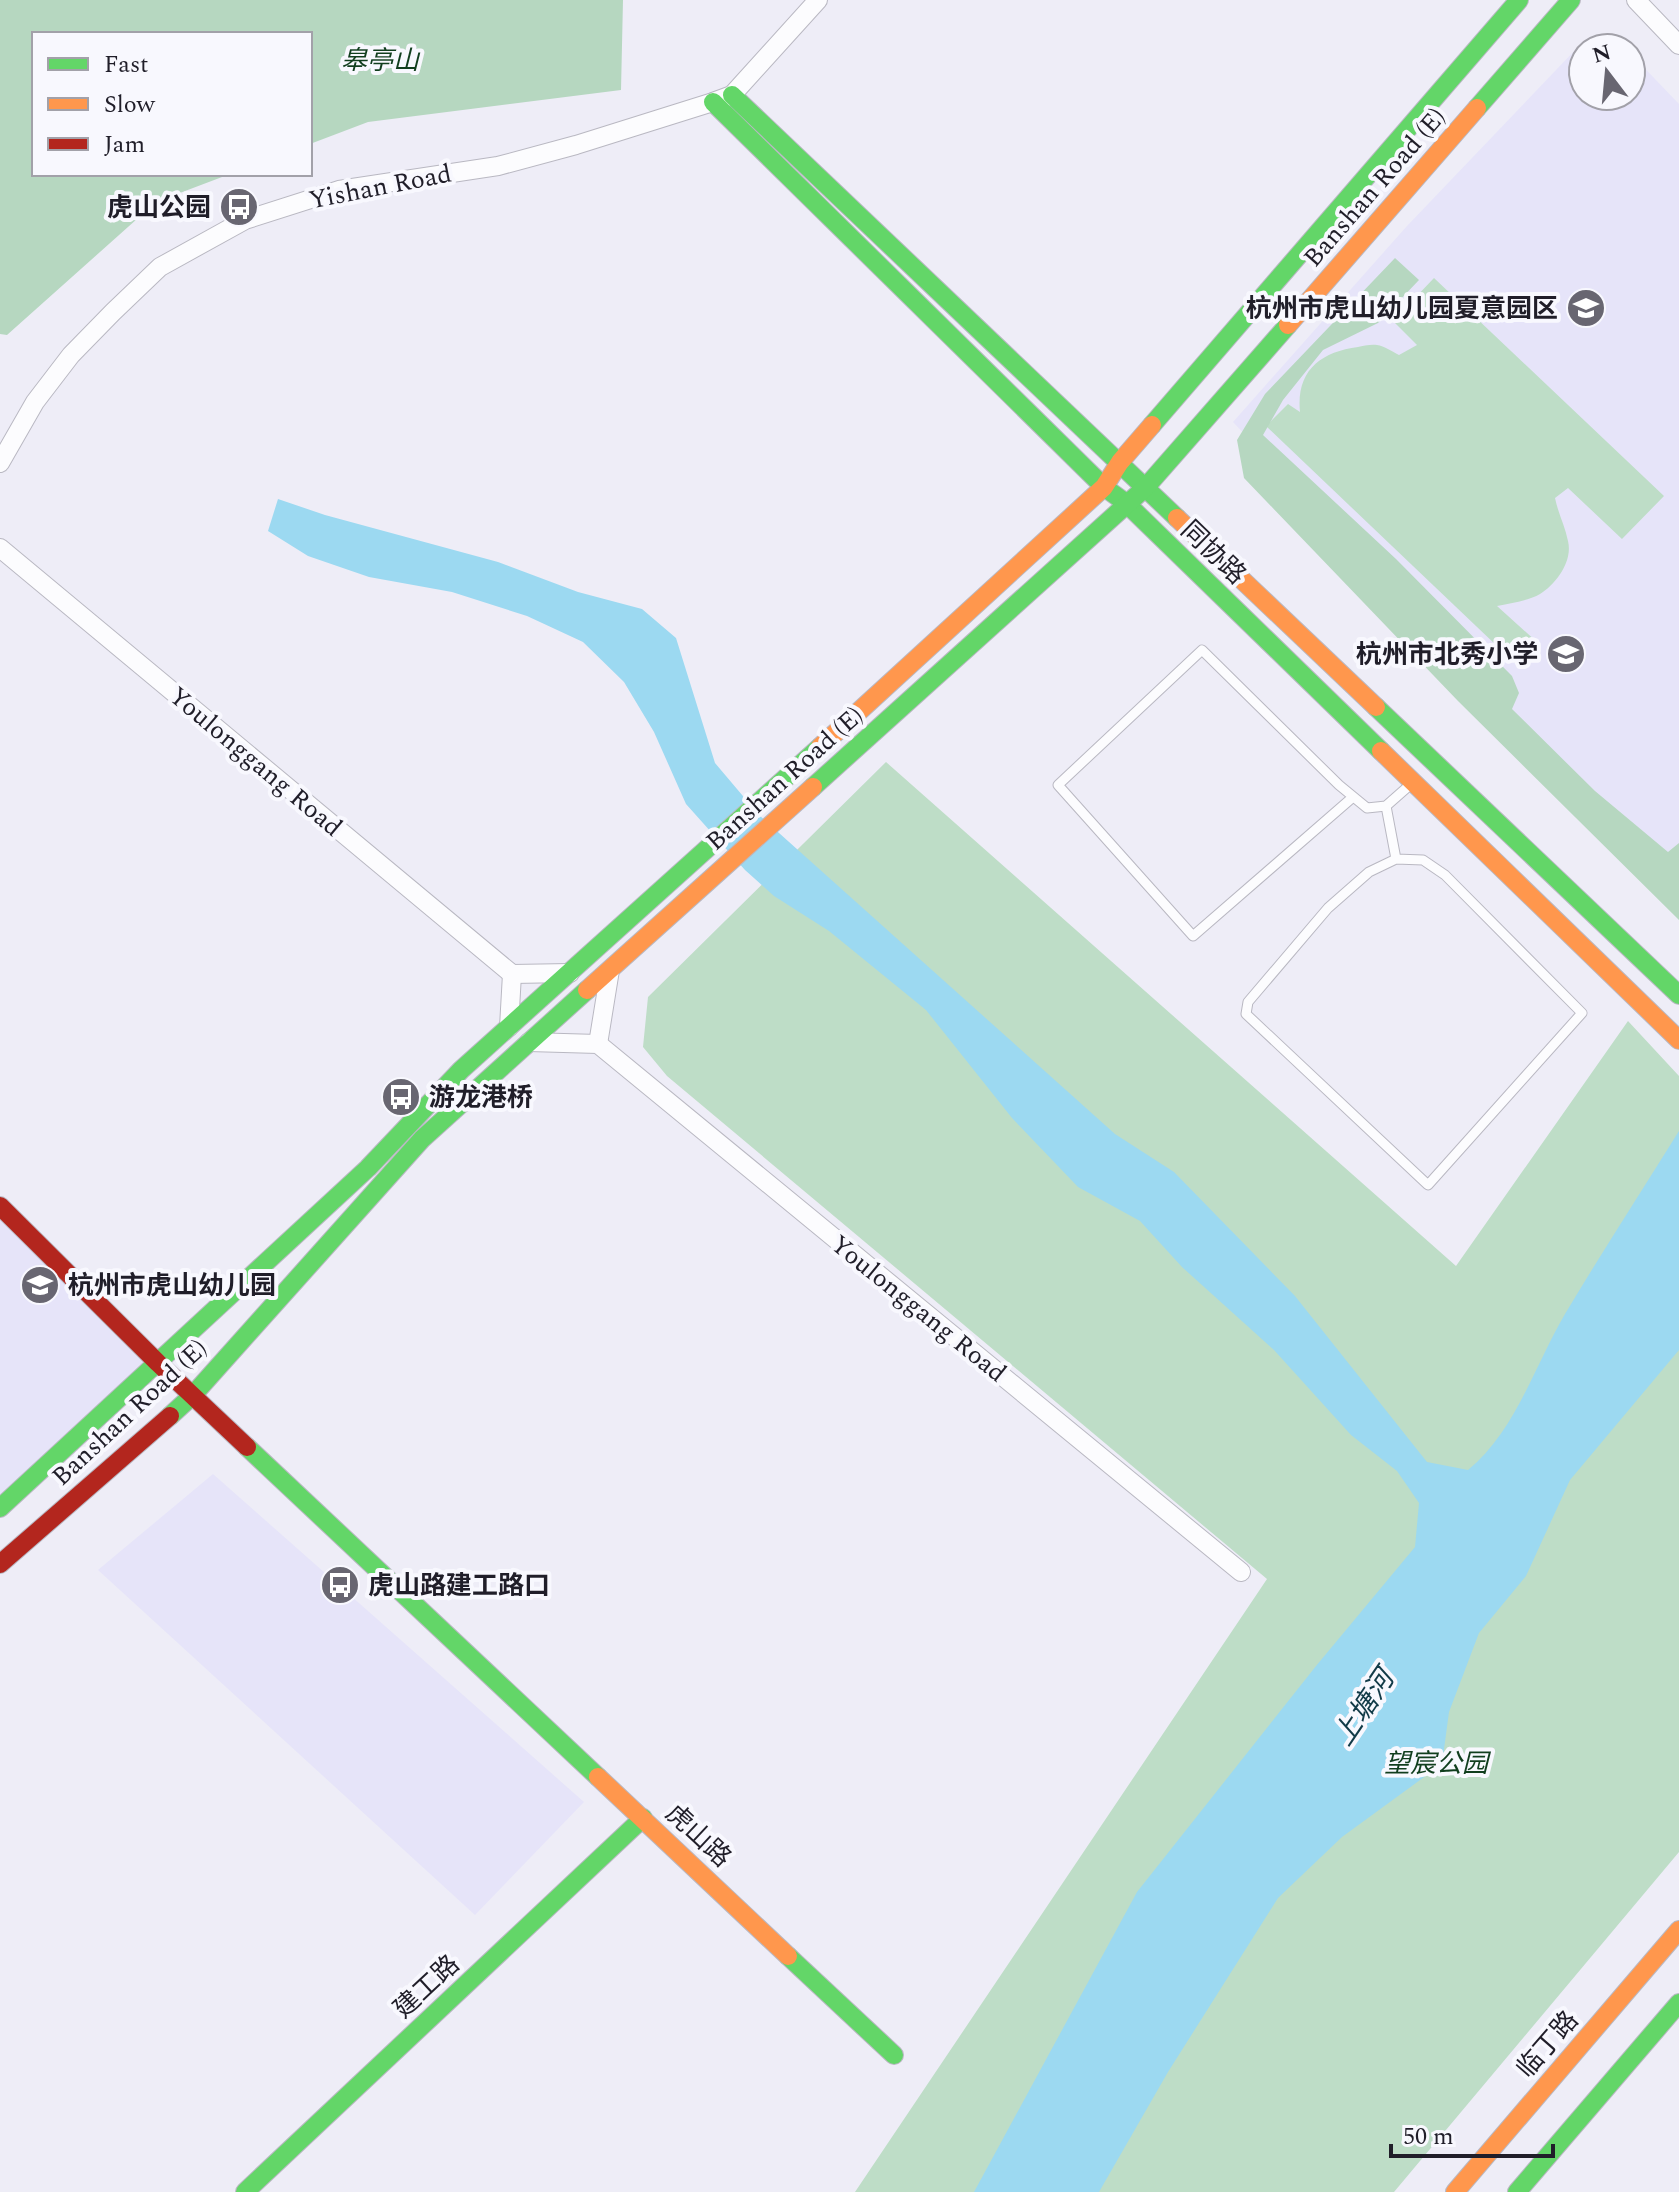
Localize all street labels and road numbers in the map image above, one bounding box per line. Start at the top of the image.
street label: Banshan Road (E) [1294,99,1456,276]
street label: Yishan Road [305,154,455,220]
street label: 同协路 [1171,511,1255,594]
street label: Youlonggang Road [159,677,351,847]
street label: Banshan Road (E) [697,697,873,861]
street label: Youlonggang Road [822,1225,1015,1393]
street label: Banshan Road (E) [43,1330,217,1496]
street label: 虎山路 [656,1795,740,1877]
street label: 建工路 [385,1946,469,2028]
street label: 临丁路 [1507,2002,1588,2087]

